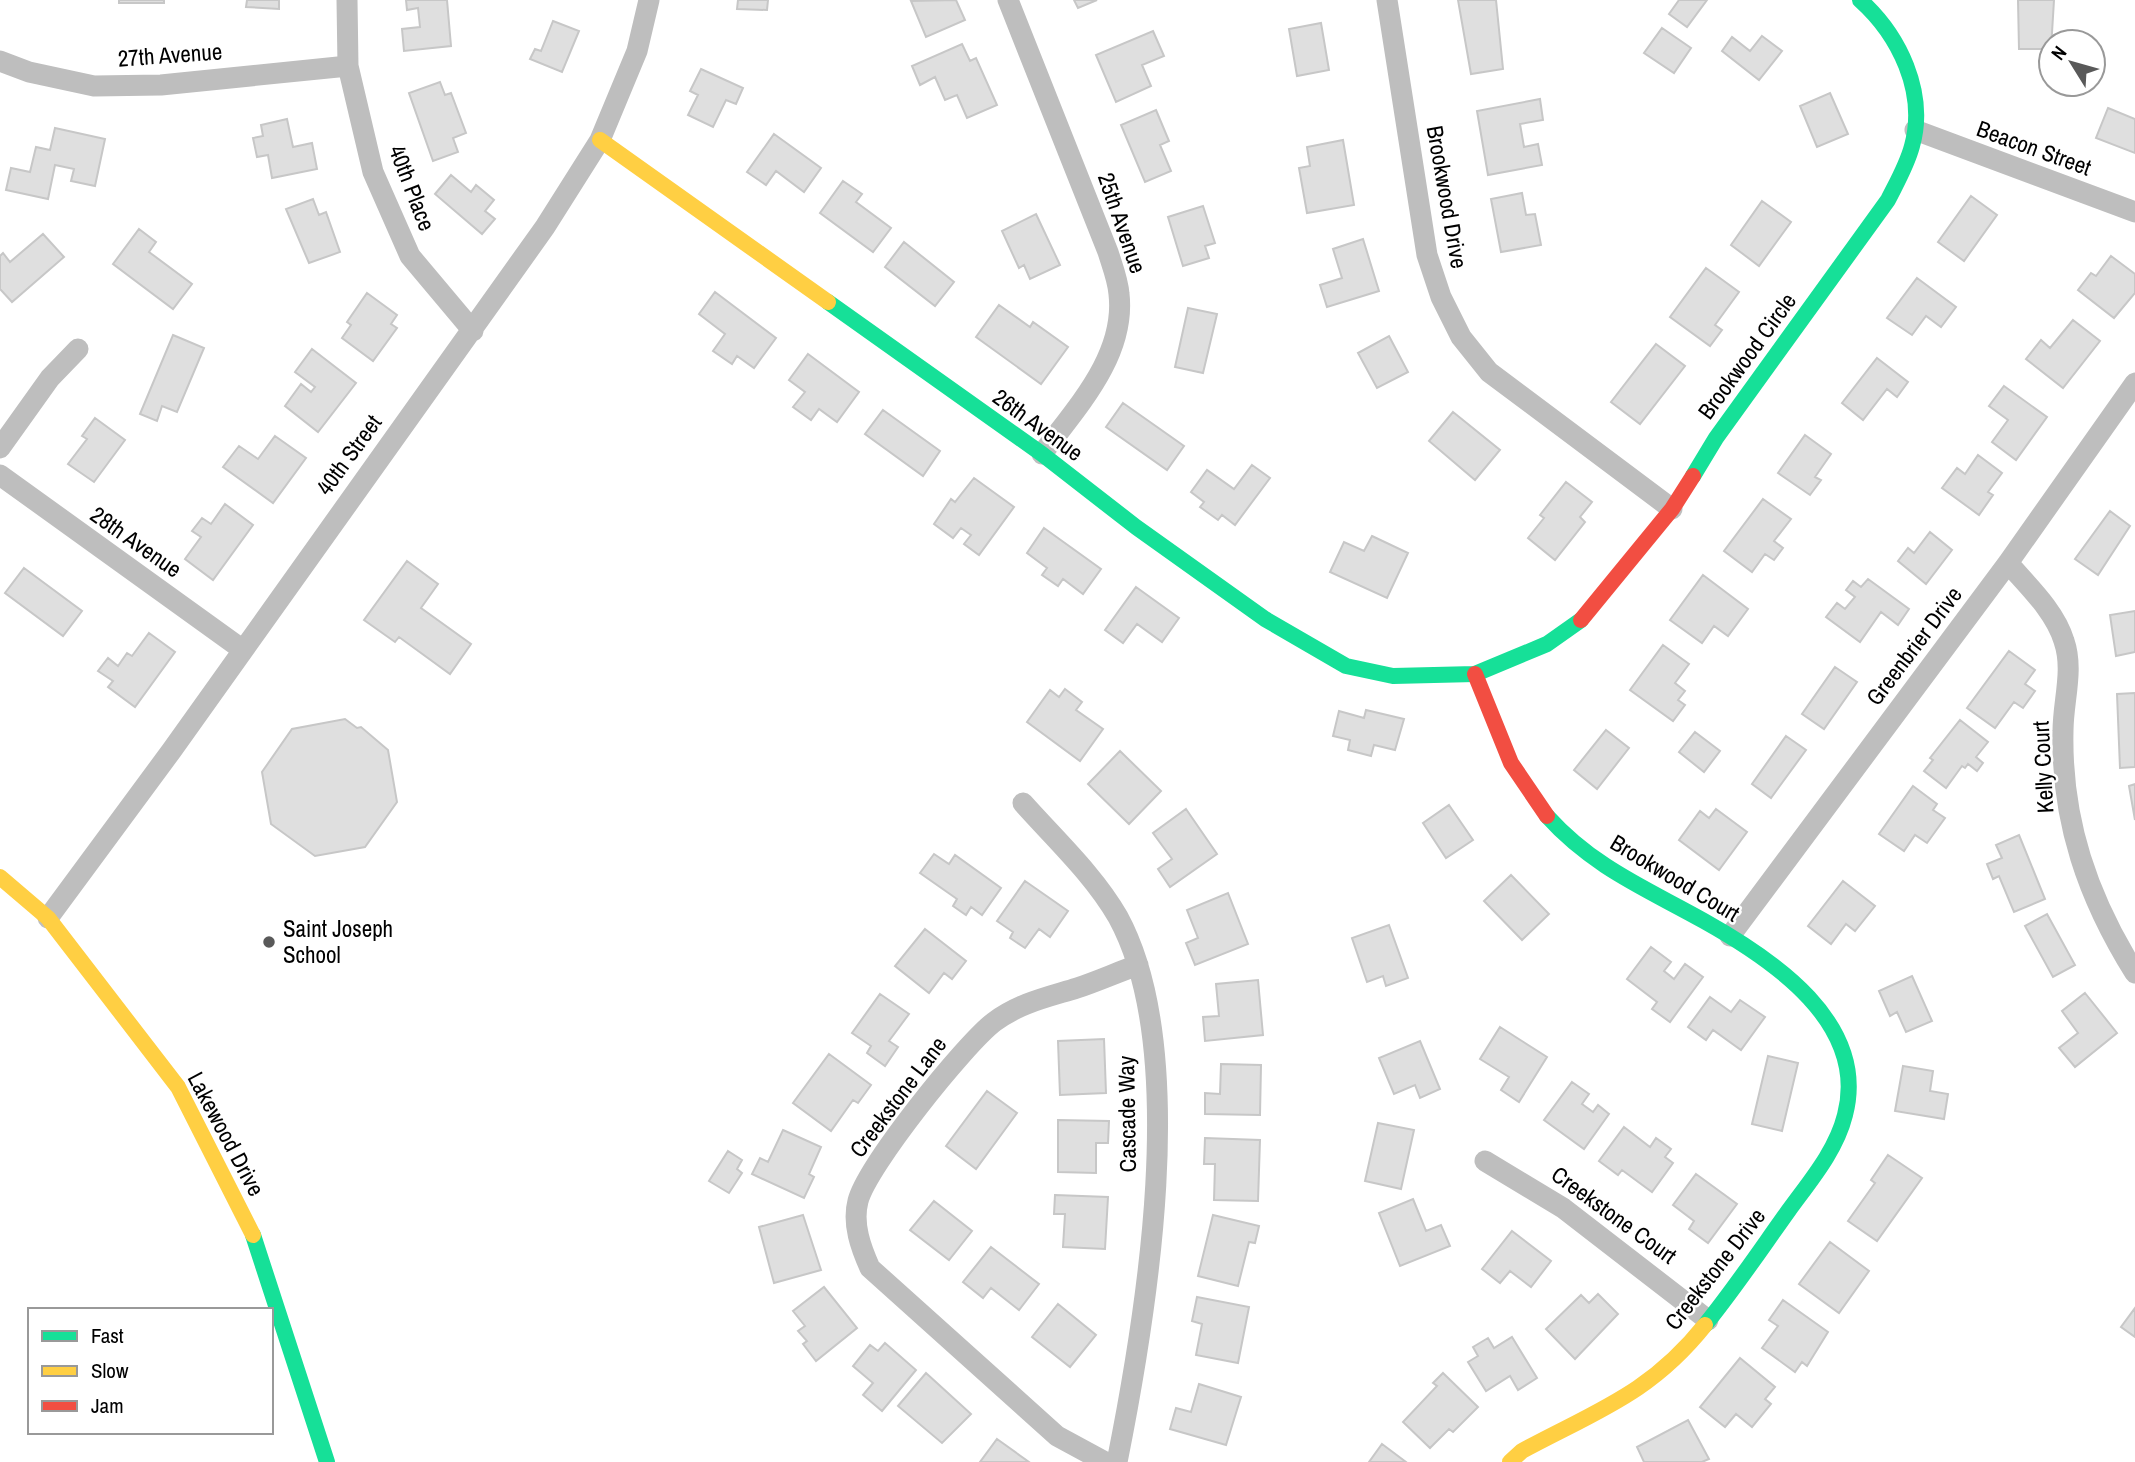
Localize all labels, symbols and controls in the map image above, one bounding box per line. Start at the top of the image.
north arrow [2037,28,2107,98]
street label: 27th Avenue [117,35,223,74]
text: N [2045,40,2072,65]
street label: Beacon Street [1973,113,2096,183]
street label: Brookwood Drive [1420,123,1475,271]
street label: 40th Place [382,141,443,235]
street label: 25th Avenue [1091,168,1154,277]
street label: Brookwood Circle [1690,286,1803,425]
street label: 26th Avenue [987,381,1090,468]
street label: 40th Street [309,408,388,501]
street label: 28th Avenue [85,499,188,584]
street label: Greenbrier Drive [1859,580,1969,712]
street label: Kelly Court [2025,720,2060,814]
street label: Brookwood Court [1605,827,1746,928]
place label: Saint Joseph School [283,913,393,970]
marker: Saint Joseph School [261,934,277,950]
street label: Creekstone Lane [842,1030,953,1163]
street label: Cascade Way [1110,1055,1143,1173]
street label: Lakewood Drive [181,1066,272,1201]
street label: Creekstone Court [1545,1159,1683,1271]
street label: Creekstone Drive [1657,1201,1772,1336]
legend [28,1308,273,1434]
text: Fast [91,1321,124,1350]
text: Slow [91,1356,129,1385]
text: Jam [91,1391,124,1420]

